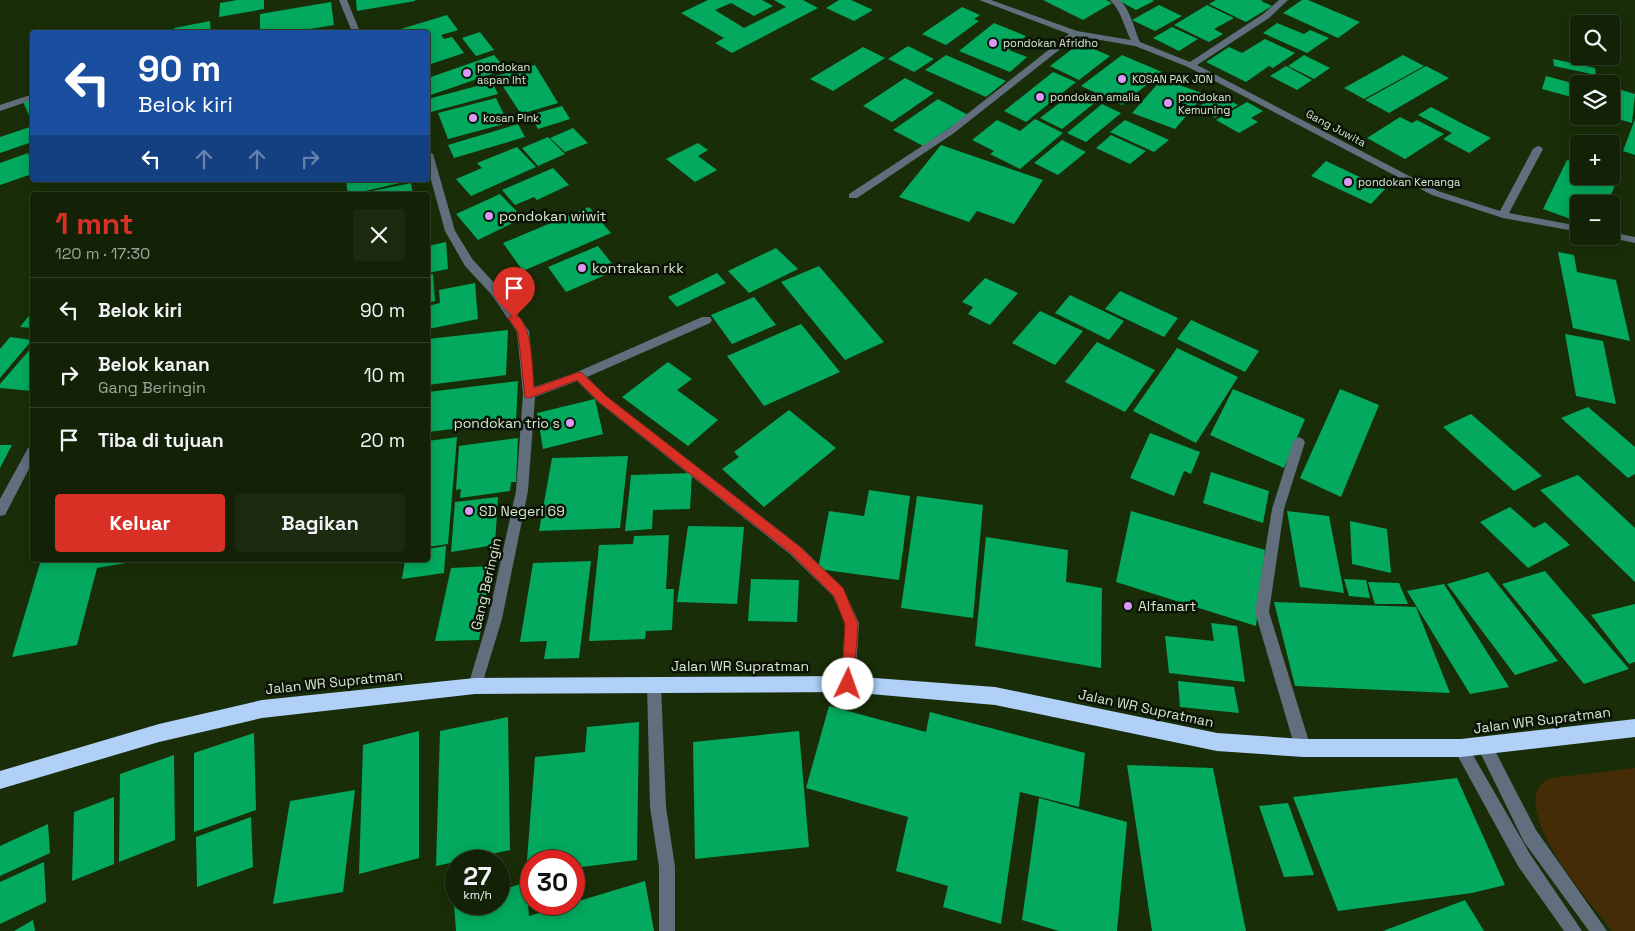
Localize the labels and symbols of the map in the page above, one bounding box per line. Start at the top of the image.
place label: pondokan Afridho [1003,36,1098,50]
marker: pondokan Afridho [987,37,999,49]
place label: pondokan aspan lht [477,60,530,87]
marker: pondokan aspan lht [461,67,473,79]
place label: KOSAN PAK JON [1132,72,1213,86]
marker: KOSAN PAK JON [1116,73,1128,85]
place label: pondokan amalia [1050,90,1141,104]
place label: pondokan Kemuning [1178,90,1231,117]
marker: pondokan amalia [1034,91,1046,103]
marker: pondokan Kemuning [1162,97,1174,109]
street label: Gang Juwita [1304,106,1369,150]
place label: kosan Pink [483,111,539,125]
marker: kosan Pink [467,112,479,124]
place label: pondokan Kenanga [1358,175,1461,189]
marker: pondokan Kenanga [1342,176,1354,188]
place label: pondokan wiwit [499,207,606,225]
marker: pondokan wiwit [483,210,495,222]
place label: kontrakan rkk [592,259,684,277]
marker: kontrakan rkk [576,262,588,274]
pin [493,267,535,318]
place label: pondokan trio s [454,414,560,432]
marker: pondokan trio s [564,417,576,429]
place label: SD Negeri 69 [479,502,565,520]
marker: SD Negeri 69 [463,505,475,517]
street label: Gang Beringin [467,536,505,632]
place label: Alfamart [1138,597,1196,615]
marker: Alfamart [1122,600,1134,612]
street label: Jalan WR Supratman [671,657,809,675]
position arrow [821,657,873,709]
street label: Jalan WR Supratman [264,666,404,698]
street label: Jalan WR Supratman [1077,685,1215,731]
street label: Jalan WR Supratman [1472,703,1612,737]
speed limit sign: 30 [520,850,585,915]

